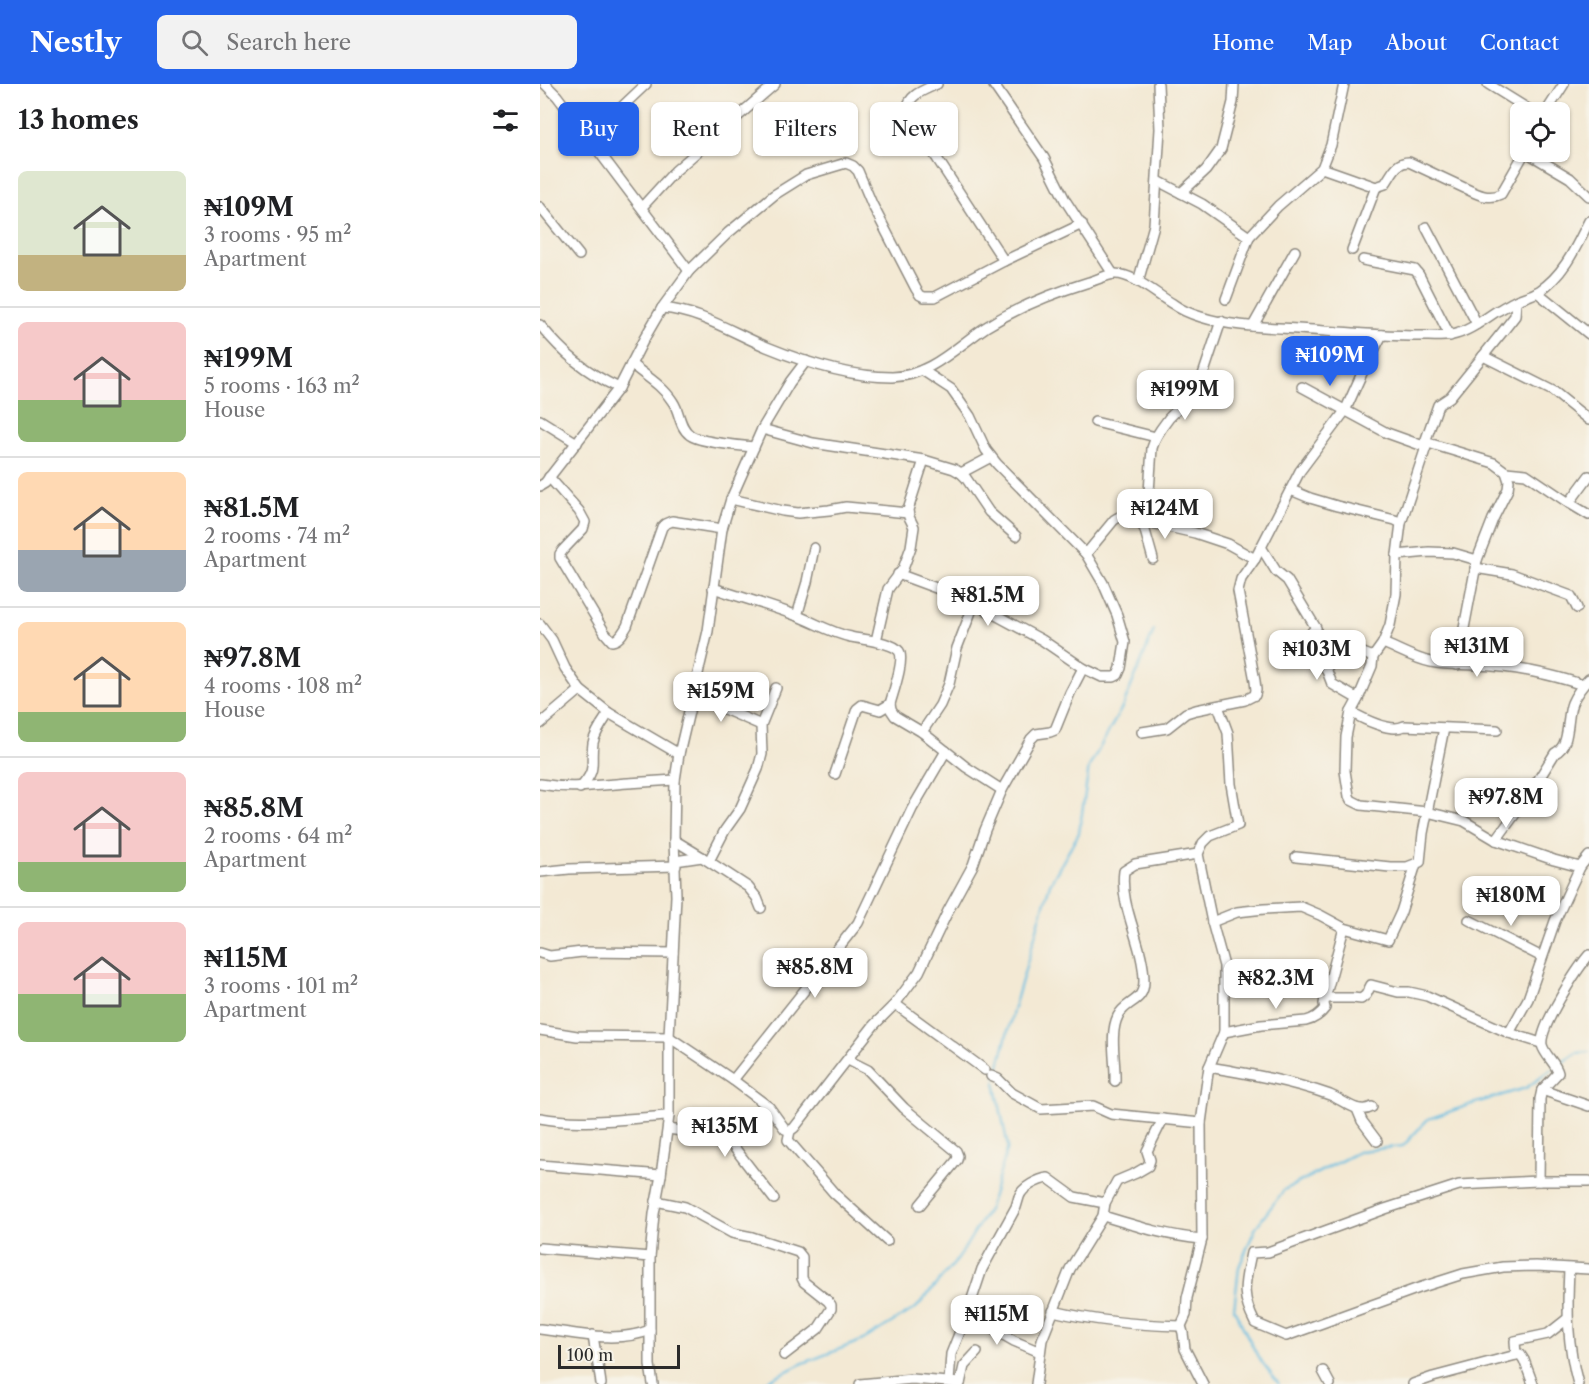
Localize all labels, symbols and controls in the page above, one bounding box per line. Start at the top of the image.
search box [157,15,577,69]
text: Nestly [30,25,121,59]
icon: search [178,26,211,59]
text: Search here [226,29,351,56]
text: Home [1213,30,1274,55]
text: Map [1307,30,1352,55]
text: About [1385,30,1447,55]
text: Contact [1480,30,1559,55]
chip: Buy [558,102,639,156]
chip: Rent [651,102,741,156]
chip: Filters [753,102,858,156]
chip: New [870,102,958,156]
map controls [1510,102,1570,162]
button: locate [1510,102,1570,162]
text: 13 homes [18,104,139,136]
icon: filters [489,104,522,137]
text: ₦109M [204,191,294,223]
icon: home [66,195,138,267]
text: 3 rooms · 95 m² [204,223,351,247]
text: Apartment [204,247,307,271]
pin: ₦109M [1288,336,1372,387]
text: ₦199M [204,342,293,374]
text: ₦109M [1295,343,1365,367]
icon: home [66,346,138,418]
pin: ₦199M [1143,370,1227,421]
text: 5 rooms · 163 m² [204,374,360,398]
text: ₦199M [1151,377,1219,401]
text: House [204,398,265,422]
pin: ₦124M [1123,489,1207,540]
text: ₦81.5M [204,492,300,524]
icon: home [66,496,138,568]
text: ₦124M [1131,496,1199,520]
text: 2 rooms · 74 m² [204,524,350,548]
text: Apartment [204,548,307,572]
pin: ₦81.5M [939,576,1037,627]
text: ₦81.5M [951,583,1025,607]
pin: ₦131M [1435,627,1519,678]
pin: ₦103M [1275,630,1359,681]
text: ₦131M [1445,634,1509,658]
text: ₦103M [1283,637,1351,661]
text: ₦97.8M [204,642,301,674]
icon: home [66,646,138,718]
pin: ₦159M [679,672,763,723]
text: 4 rooms · 108 m² [204,674,362,698]
text: ₦159M [687,679,755,703]
text: House [204,698,265,722]
pin: ₦97.8M [1457,778,1555,829]
text: ₦97.8M [1469,785,1543,809]
text: ₦85.8M [204,792,304,824]
icon: home [66,796,138,868]
text: 2 rooms · 64 m² [204,824,353,848]
text: Apartment [204,848,307,872]
pin: ₦180M [1469,876,1553,927]
text: ₦180M [1476,883,1546,907]
text: ₦115M [204,942,288,974]
icon: home [66,946,138,1018]
pin: ₦85.8M [766,948,864,999]
text: ₦85.8M [777,955,853,979]
pin: ₦82.3M [1227,959,1325,1010]
text: ₦82.3M [1238,966,1314,990]
text: 3 rooms · 101 m² [204,974,358,998]
text: Apartment [204,998,307,1022]
pin: ₦135M [683,1107,767,1158]
text: ₦135M [691,1114,759,1138]
pin: ₦115M [955,1295,1039,1346]
text: ₦115M [965,1302,1029,1326]
scale bar [558,1342,680,1370]
text: 100 m [567,1345,613,1365]

